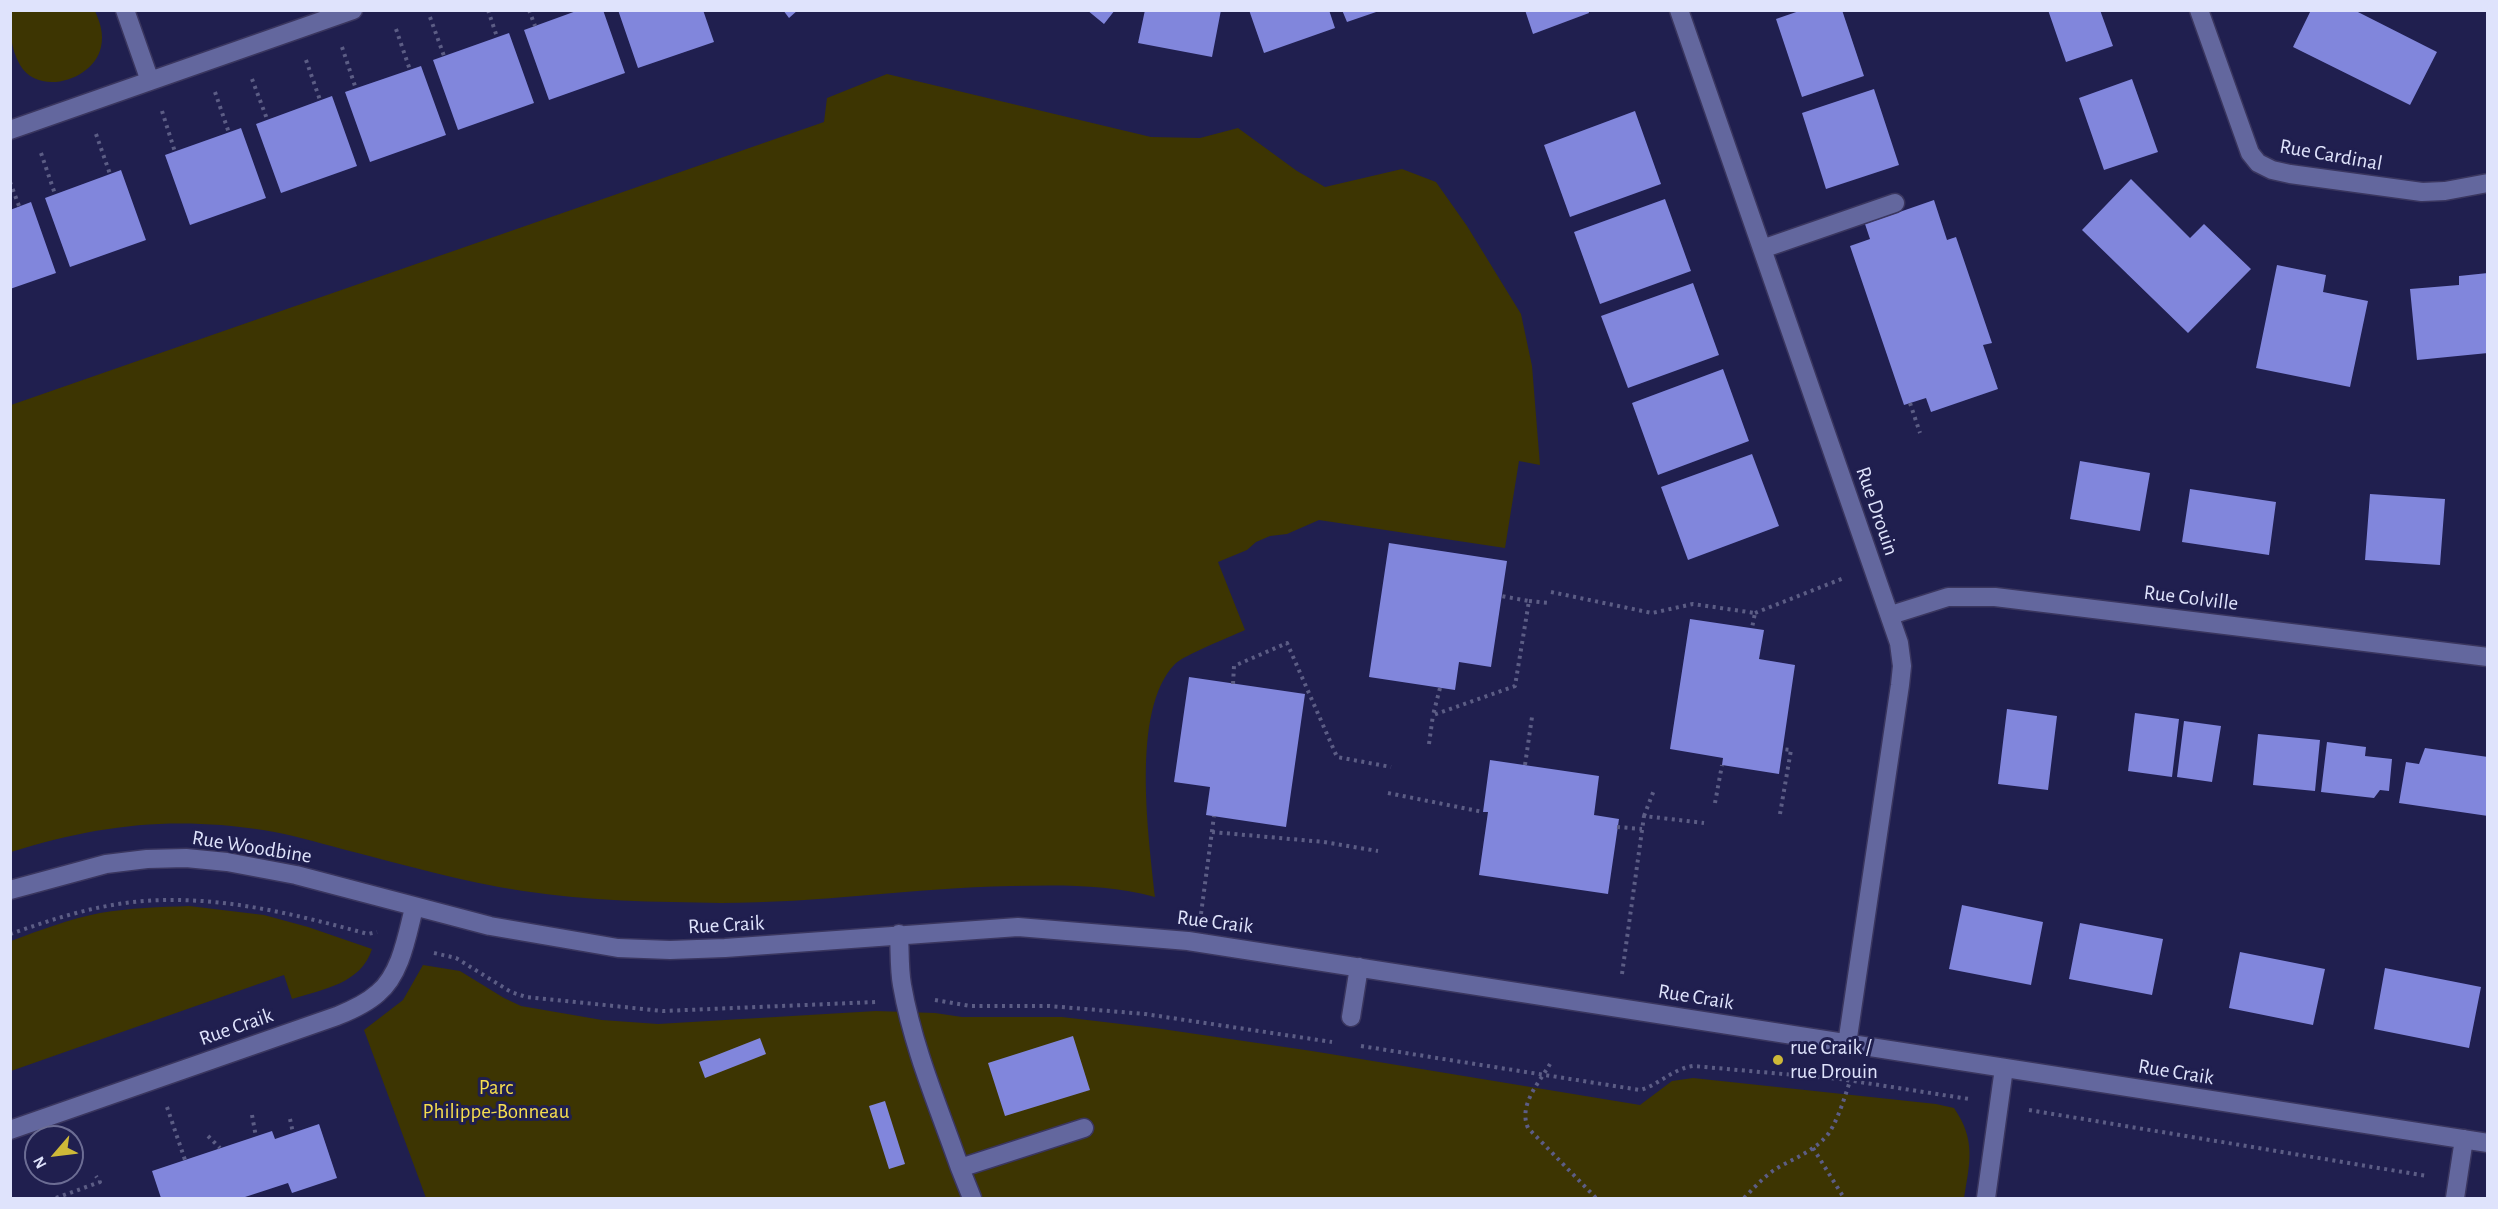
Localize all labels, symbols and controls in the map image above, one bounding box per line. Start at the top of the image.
street label: Rue Cardinal [2278,134,2384,176]
street label: Rue Drouin [1850,463,1904,559]
street label: Rue Colville [2142,580,2240,616]
street label: Rue Woodbine [190,825,314,869]
street label: Rue Craik [1175,905,1255,939]
street label: Rue Craik [687,910,765,940]
street label: Rue Craik [1656,979,1736,1015]
street label: Rue Craik [196,1003,276,1051]
place label: rue Craik / rue Drouin [1790,1035,1878,1085]
marker: rue Craik / rue Drouin [1771,1053,1785,1067]
street label: Rue Craik [2136,1054,2216,1090]
park label: Parc Philippe-Bonneau [423,1075,569,1125]
north arrow [24,1125,84,1185]
text: N [30,1154,50,1171]

